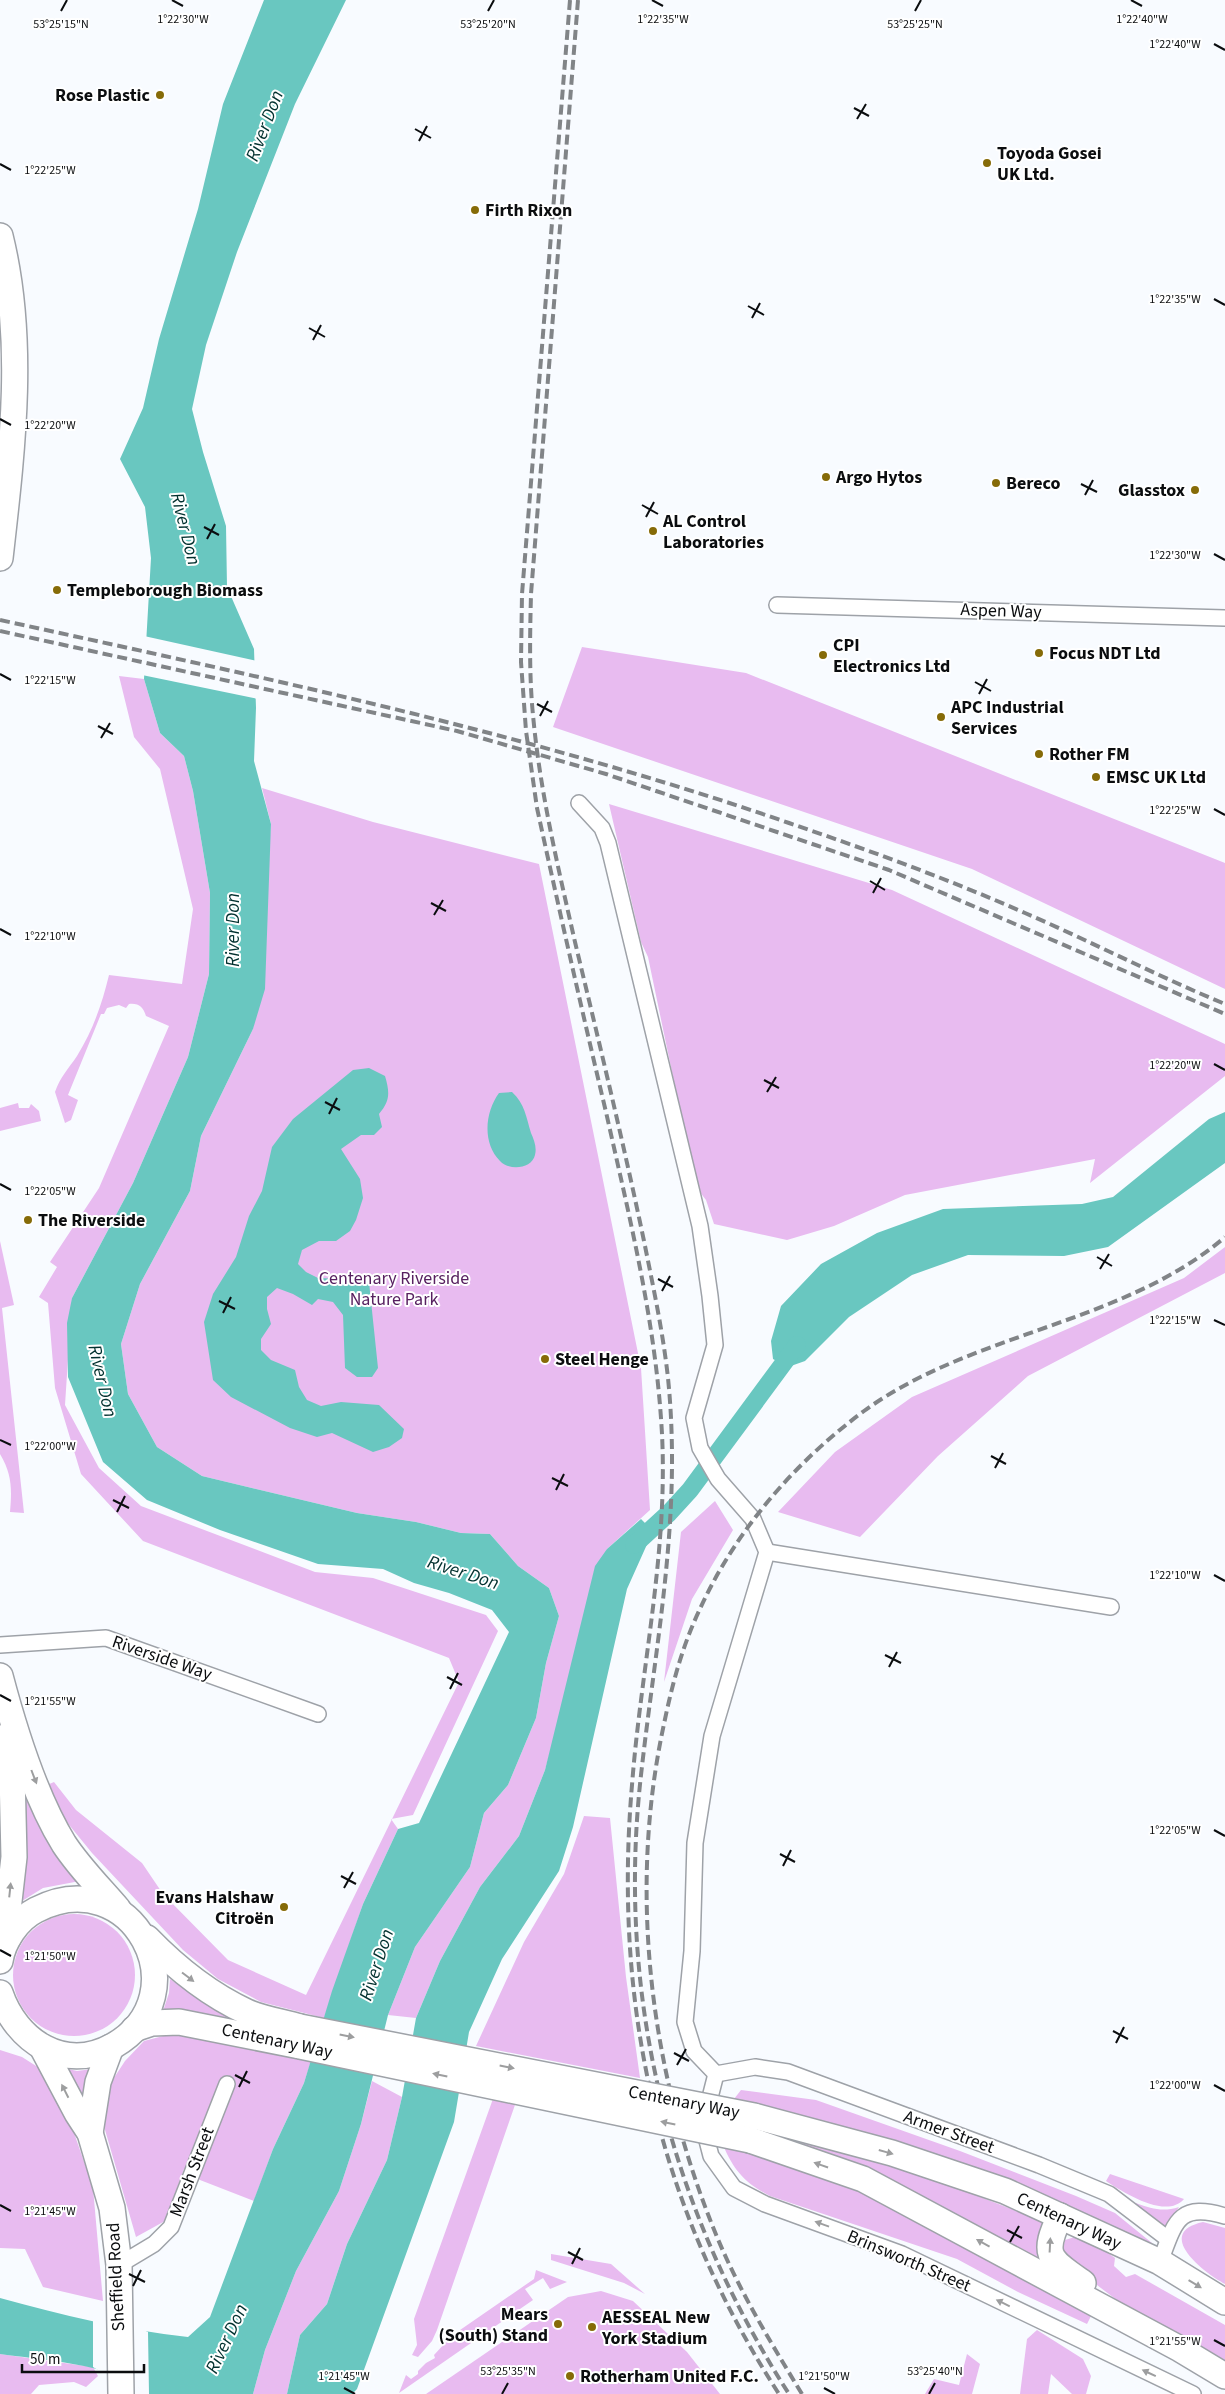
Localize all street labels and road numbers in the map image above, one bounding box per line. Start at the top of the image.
street label: Aspen Way [960,597,1043,625]
street label: Riverside Way [109,1629,216,1687]
street label: Centenary Way [219,2017,335,2065]
street label: Centenary Way [626,2079,742,2125]
street label: Armer Street [900,2104,998,2160]
street label: Marsh Street [163,2123,221,2221]
street label: Centenary Way [1013,2186,1126,2256]
street label: Sheffield Road [101,2222,131,2332]
street label: Brinsworth Street [843,2224,975,2298]

